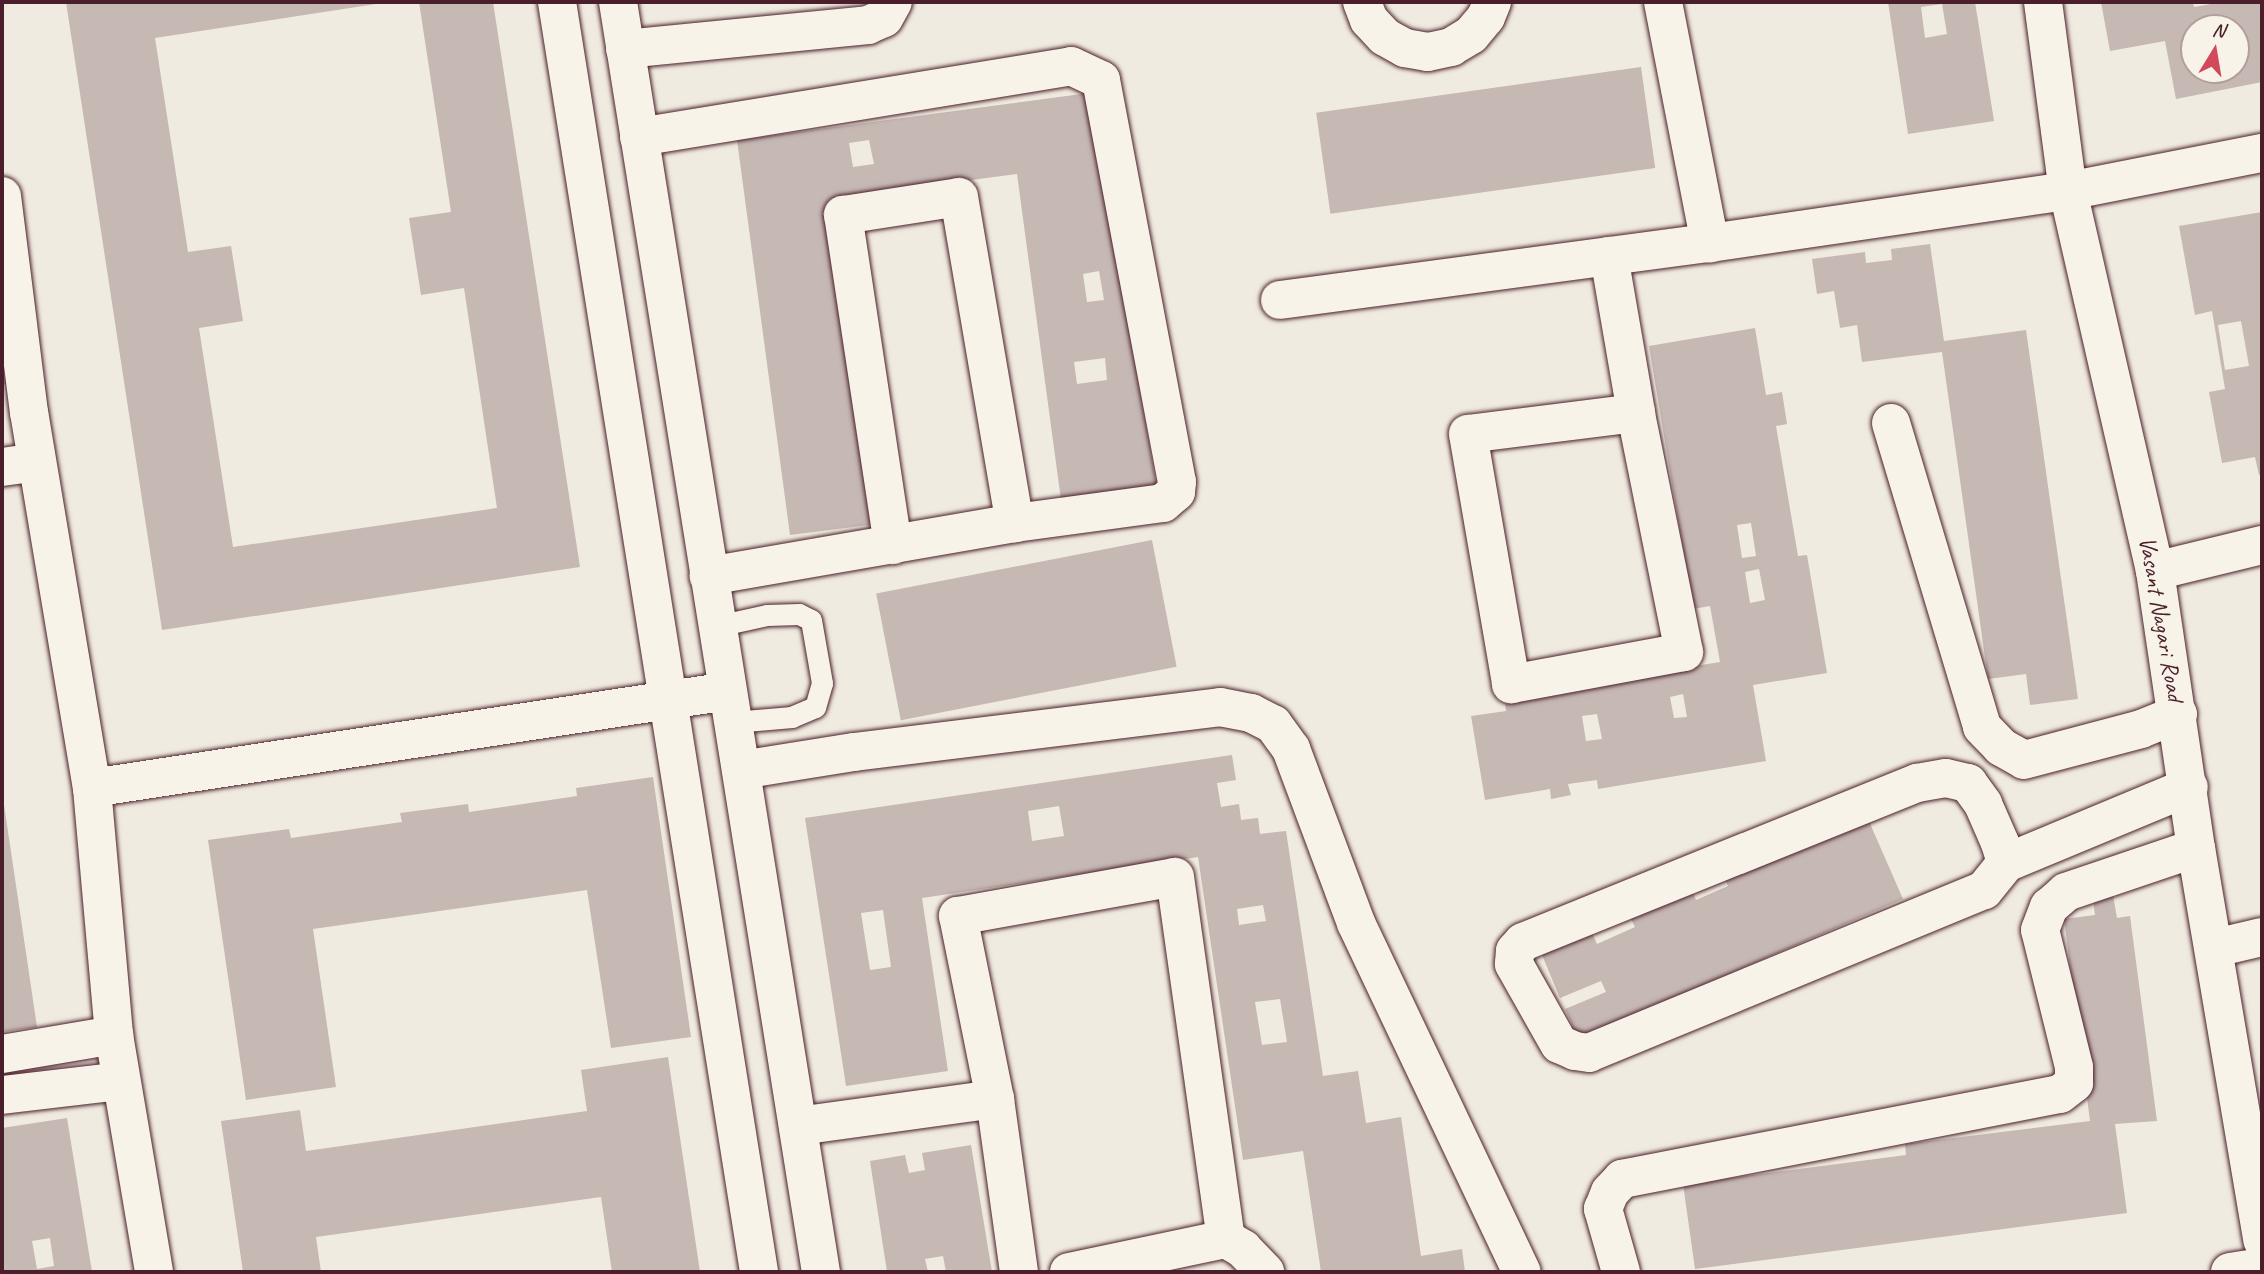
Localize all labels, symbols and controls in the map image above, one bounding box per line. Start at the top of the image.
north arrow [2180,14,2250,84]
text: N [2211,17,2227,43]
street label: Vasant Nagari Road [2132,535,2190,703]

